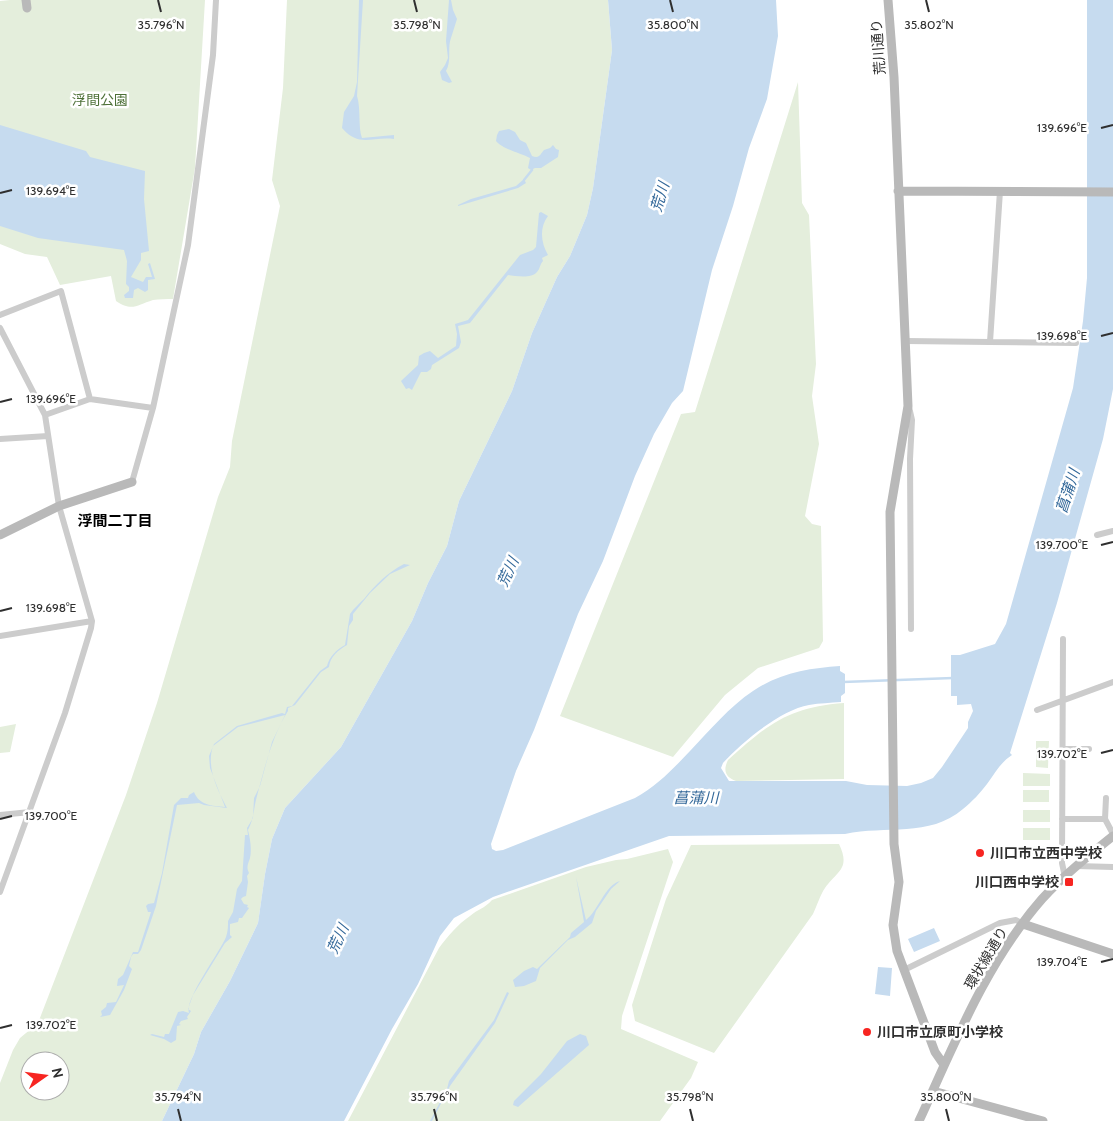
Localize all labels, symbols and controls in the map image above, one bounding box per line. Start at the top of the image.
text: 35.796°N [138,17,184,32]
text: 35.798°N [393,17,441,32]
text: 35.800°N [647,17,699,32]
text: 35.802°N [904,17,954,32]
street label: 荒川通り [867,18,889,76]
park label: 浮間公園 [72,91,128,109]
text: 139.696°E [1037,120,1087,135]
water label: 荒川 [647,178,674,214]
text: 139.694°E [26,183,76,198]
text: 139.698°E [1037,328,1088,343]
text: 139.696°E [26,391,76,406]
water label: 菖蒲川 [1052,465,1084,515]
district label: 浮間二丁目 [77,512,153,530]
text: 139.700°E [1036,537,1088,552]
water label: 荒川 [494,553,523,589]
text: 139.698°E [26,600,77,615]
text: 139.702°E [1037,746,1087,761]
water label: 菖蒲川 [673,789,720,807]
text: 139.700°E [25,808,77,823]
place label: 川口市立西中学校 [990,844,1102,862]
marker: 川口市立西中学校 [974,847,986,859]
place label: 川口西中学校 [975,873,1059,891]
marker: 川口西中学校 [1063,876,1075,888]
water label: 荒川 [324,920,353,956]
street label: 環状線通り [960,923,1012,993]
text: 139.704°E [1037,954,1088,969]
text: 139.702°E [26,1017,76,1032]
place label: 川口市立原町小学校 [877,1023,1003,1041]
marker: 川口市立原町小学校 [861,1026,873,1038]
north arrow [20,1051,70,1101]
text: N [48,1066,68,1080]
text: 35.794°N [154,1089,202,1104]
text: 35.796°N [411,1089,457,1104]
text: 35.798°N [666,1089,714,1104]
text: 35.800°N [920,1089,972,1104]

